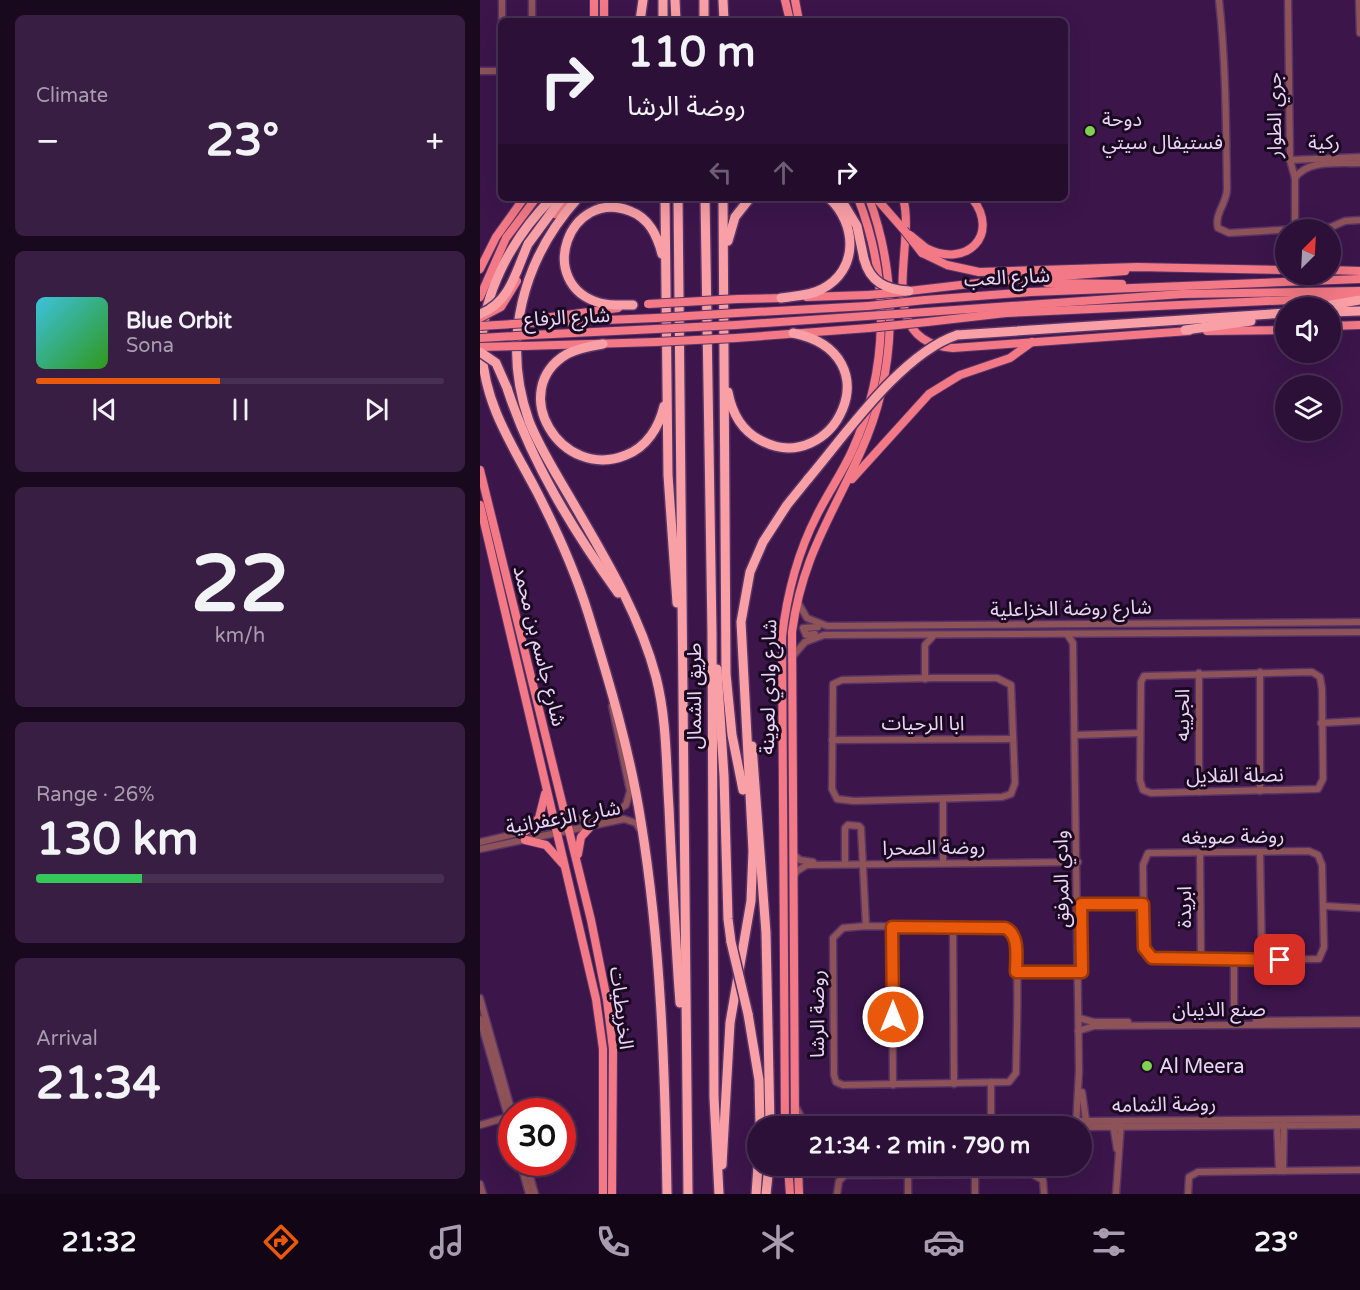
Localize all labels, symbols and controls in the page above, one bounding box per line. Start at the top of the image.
text: 110 m [627,27,756,78]
icon: right [528,42,606,120]
street label: جري الطوار [1263,72,1290,159]
text: Climate [36,84,108,108]
text: روضة الرشا [627,90,746,123]
place label: دوحة فستيفال سيتي [1102,108,1223,158]
text: 23° [206,114,279,168]
text: − [36,122,60,161]
text: + [425,122,444,161]
marker: دوحة فستيفال سيتي [1083,124,1097,138]
street label: ركية [1308,130,1340,156]
icon: left [704,156,737,189]
icon: ahead [767,156,800,189]
icon: right [830,156,863,189]
north arrow [1275,219,1341,285]
map controls [1275,219,1341,441]
street label: شارع العب [963,264,1051,294]
button: sound [1275,297,1341,363]
street label: شارع الرفاع [523,304,611,334]
text: Blue Orbit [126,308,232,334]
text: Sona [126,334,174,358]
button: layers [1275,375,1341,441]
icon: previous [88,393,121,426]
icon: pause [224,393,257,426]
icon: next [360,393,393,426]
text: 22 [191,538,289,632]
street label: شارع جاسم بن محمد [506,564,571,729]
street label: شارع روضة الخزاعلية [990,596,1152,624]
street label: شارع وادي لعوينة [756,619,785,755]
text: km/h [215,624,265,648]
street label: طريق الشمال [683,643,707,749]
street label: الجريبه [1171,689,1195,741]
street label: ابا الرحيات [881,712,965,736]
street label: نصلة القلايل [1186,763,1284,789]
text: Range · 26% [36,783,155,807]
street label: شارع الزعفرانية [504,796,623,842]
text: 130 km [36,813,198,867]
street label: روضة صويغه [1181,824,1285,850]
street label: وادي المرفق [1049,830,1077,928]
street label: روضة الصحرا [882,835,986,861]
street label: ابريدة [1173,886,1197,928]
pin [1254,934,1305,985]
icon: arrive [1263,943,1296,976]
street label: الخريطيات [604,965,638,1051]
street label: روضة الرشا [806,970,830,1058]
position arrow [861,985,925,1049]
street label: صنع الذيبان [1172,998,1266,1024]
text: Arrival [36,1027,98,1051]
place label: Al Meera [1159,1055,1245,1079]
text: 21:34 [36,1057,161,1111]
marker: Al Meera [1140,1059,1154,1073]
street label: روضة الثمامه [1112,1092,1216,1118]
speed limit sign: 30 [498,1098,576,1176]
text: 21:34 · 2 min · 790 m [809,1133,1030,1159]
icon: directions [260,1221,302,1263]
icon: music [426,1221,468,1263]
icon: phone [592,1221,634,1263]
icon: climate [757,1221,799,1263]
icon: car [923,1221,965,1263]
icon: filters [1088,1221,1130,1263]
text: 21:32 [62,1226,137,1259]
text: 23° [1254,1226,1298,1259]

